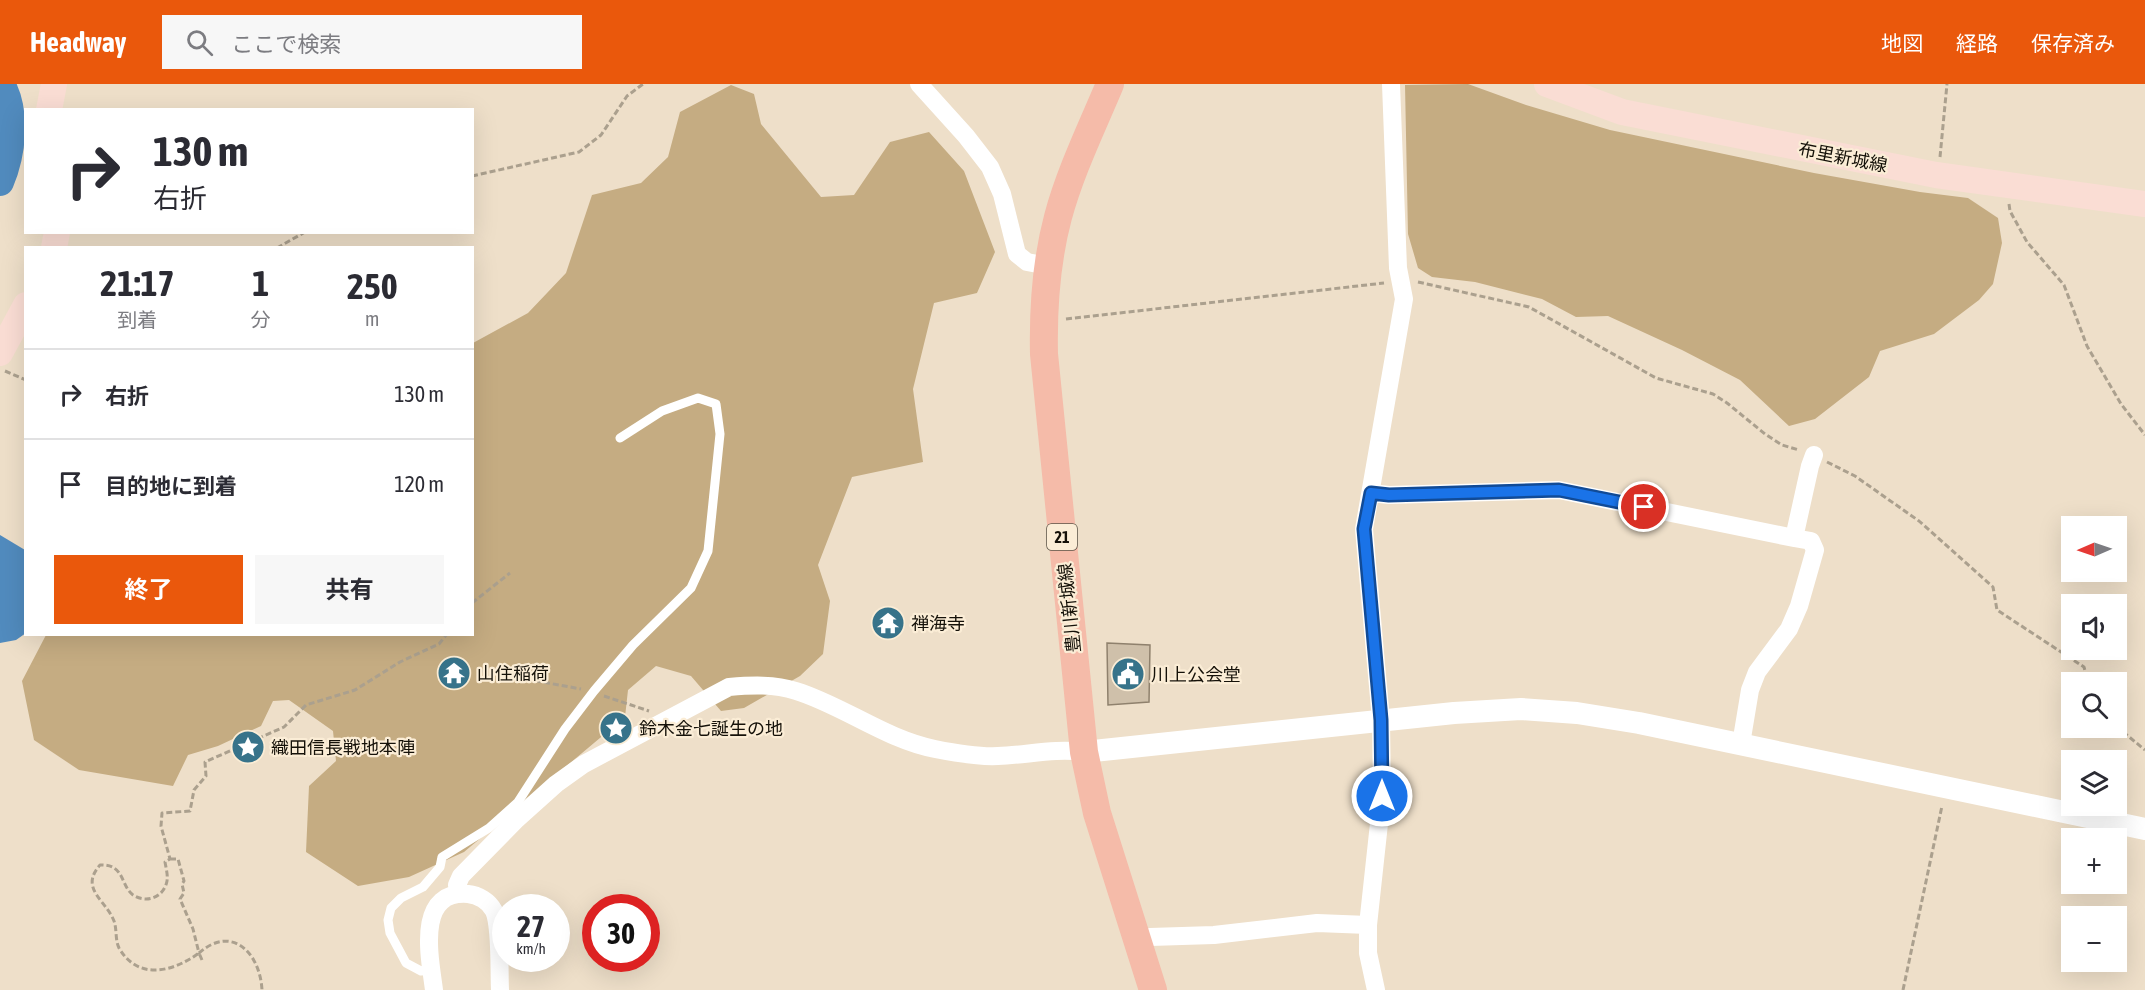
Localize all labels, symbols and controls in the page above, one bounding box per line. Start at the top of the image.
search box [162,15,582,69]
text: Headway [30,26,126,58]
icon: search [183,26,216,59]
text: ここで検索 [231,31,341,57]
text: 地図 [1881,31,1923,55]
text: 経路 [1956,31,1998,55]
text: 保存済み [2031,31,2115,55]
text: 130 m [153,127,248,175]
icon: right [54,132,132,210]
street label: 布里新城線 [1797,138,1889,176]
text: 右折 [153,183,207,214]
text: 21:17 [100,262,174,304]
text: 1 [252,262,269,304]
text: 250 [347,265,398,307]
text: m [365,307,380,330]
text: 到着 [117,308,157,331]
text: 分 [251,308,271,331]
icon: right [54,378,87,411]
text: 130 m [394,381,444,407]
text: 右折 [105,383,149,409]
icon: arrive [54,468,87,501]
text: 120 m [394,471,444,497]
text: 目的地に到着 [105,473,237,499]
pin [1618,481,1669,532]
icon: arrive [1627,490,1660,523]
north arrow [2061,516,2127,582]
map controls [2061,516,2127,972]
road number: 21 [1047,524,1077,550]
button: 終了 [54,555,243,624]
button: 共有 [255,555,444,624]
street label: 豊川新城線 [1054,562,1084,654]
button: sound [2061,594,2127,660]
temple icon: 禅海寺 [870,605,906,641]
place label: 禅海寺 [911,613,965,634]
temple icon: 山住稲荷 [436,655,472,691]
public building icon: 川上公会堂 [1110,656,1146,692]
place label: 山住稲荷 [477,663,549,684]
place label: 川上公会堂 [1151,664,1241,685]
button: search [2061,672,2127,738]
place icon: 鈴木金七誕生の地 [598,710,634,746]
place label: 鈴木金七誕生の地 [639,718,783,739]
place icon: 織田信長戦地本陣 [230,729,266,765]
place label: 織田信長戦地本陣 [271,737,415,758]
button: layers [2061,750,2127,816]
position arrow [1350,764,1414,828]
button: + [2061,828,2127,894]
speed limit sign: 30 [582,894,660,972]
button: − [2061,906,2127,972]
text: 27 [517,909,545,943]
text: km/h [516,940,546,957]

